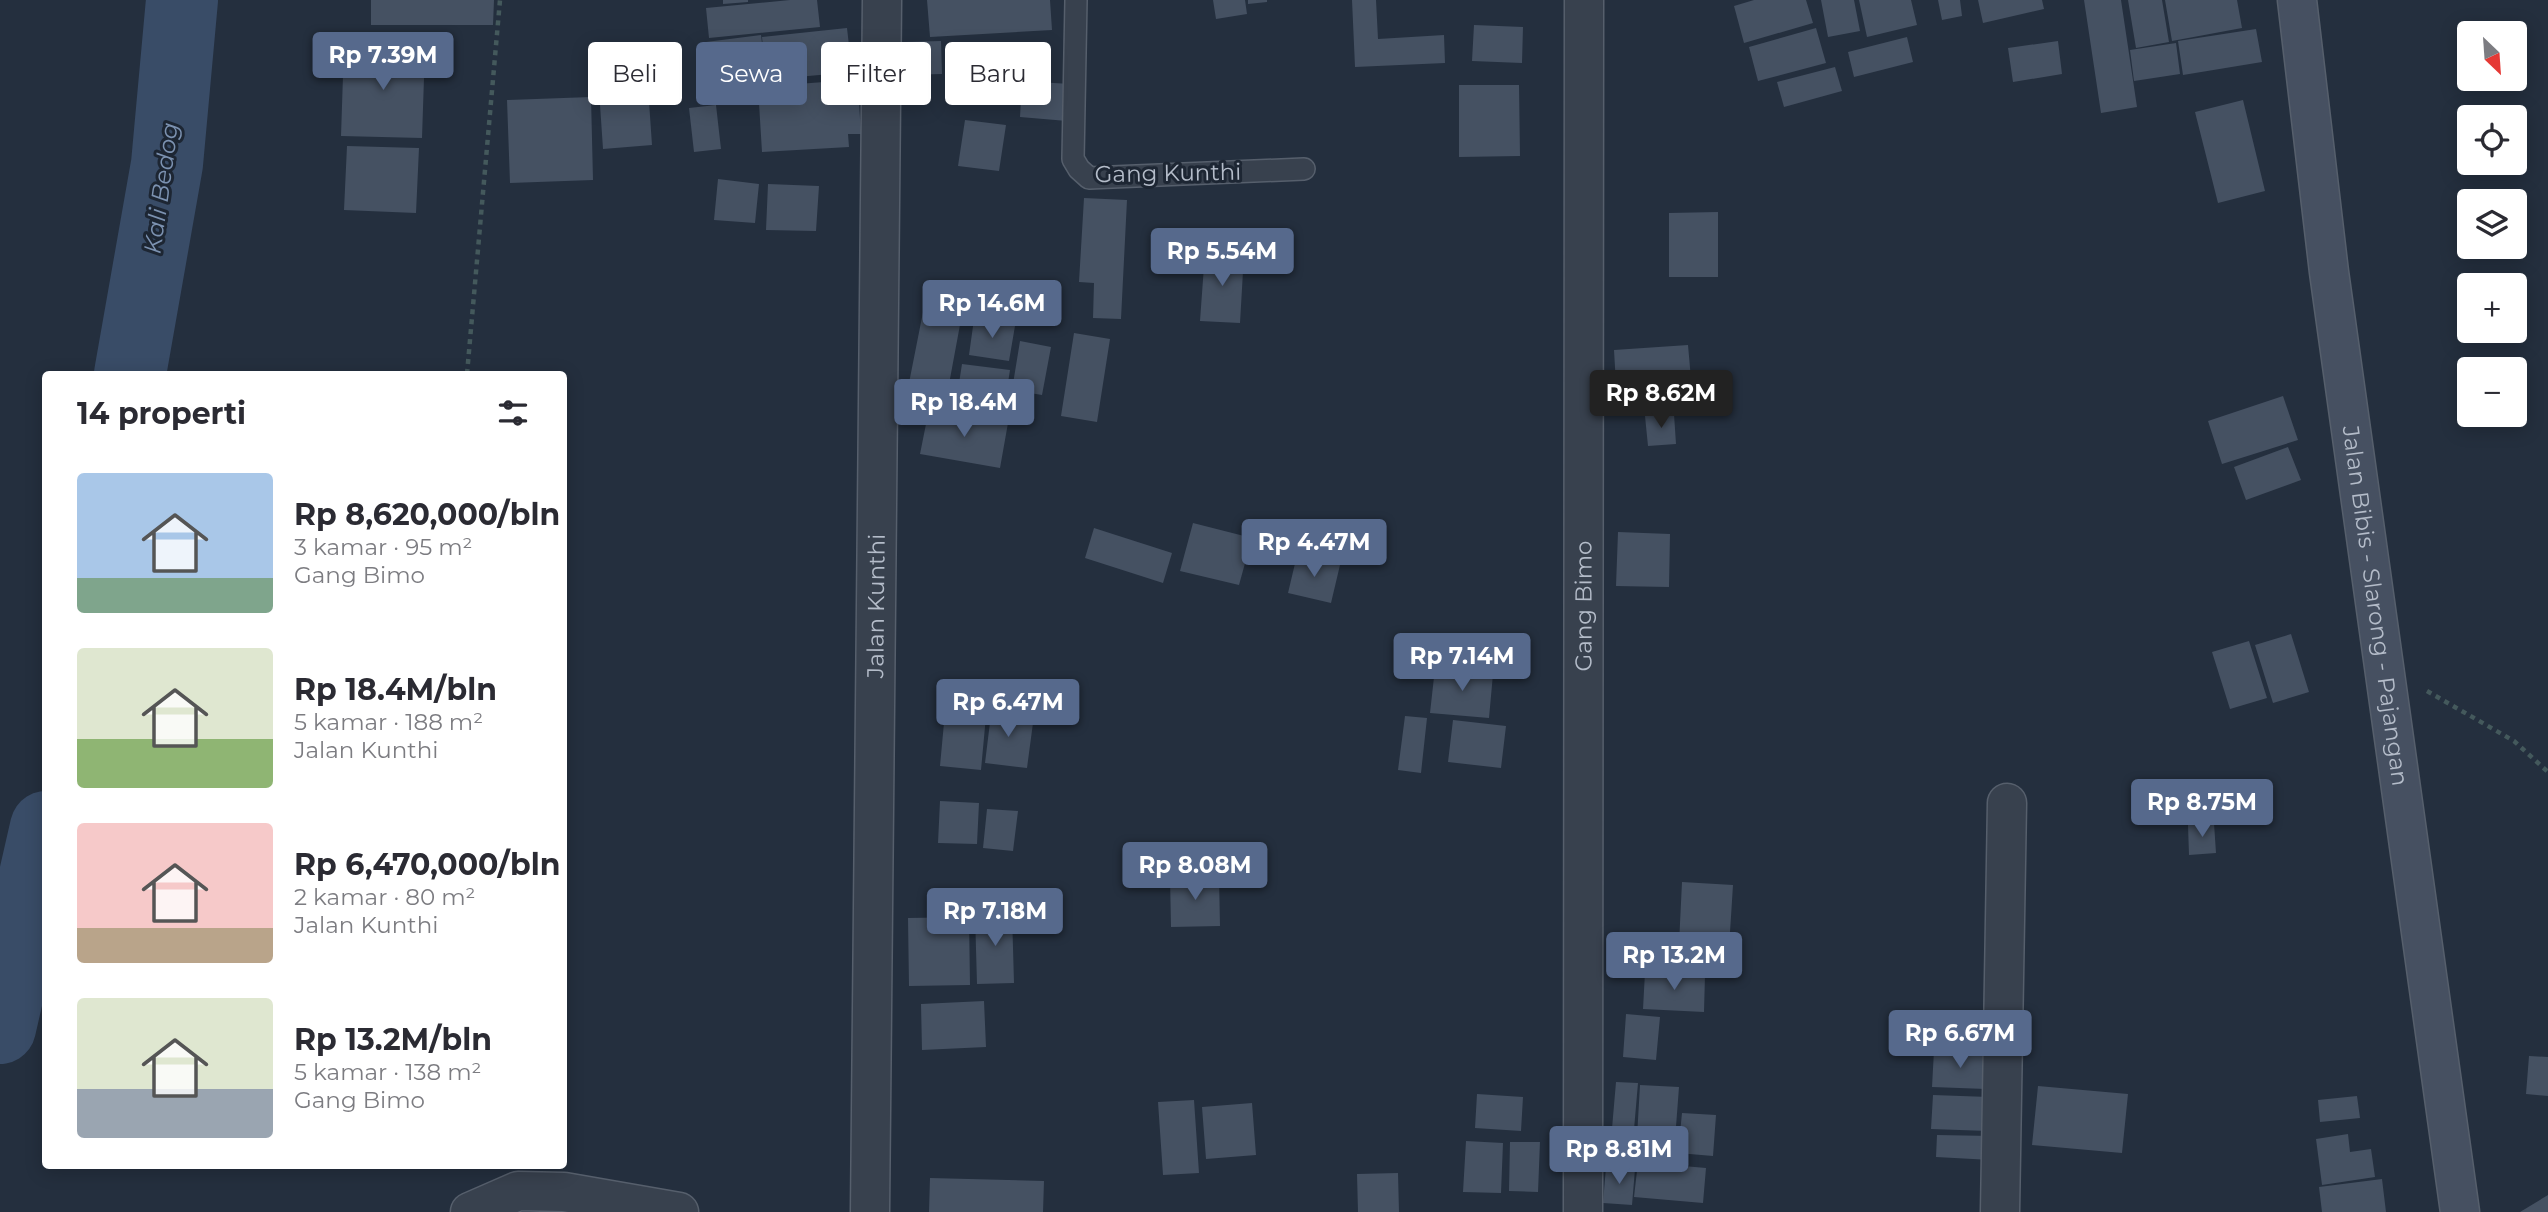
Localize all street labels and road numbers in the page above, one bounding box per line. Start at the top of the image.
street label: Gang Kunthi [1094,158,1242,188]
street label: Jalan Bibis - Slarong - Pajangan [2336,423,2414,788]
street label: Jalan Kunthi [861,534,891,679]
street label: Gang Bimo [1569,540,1598,672]

